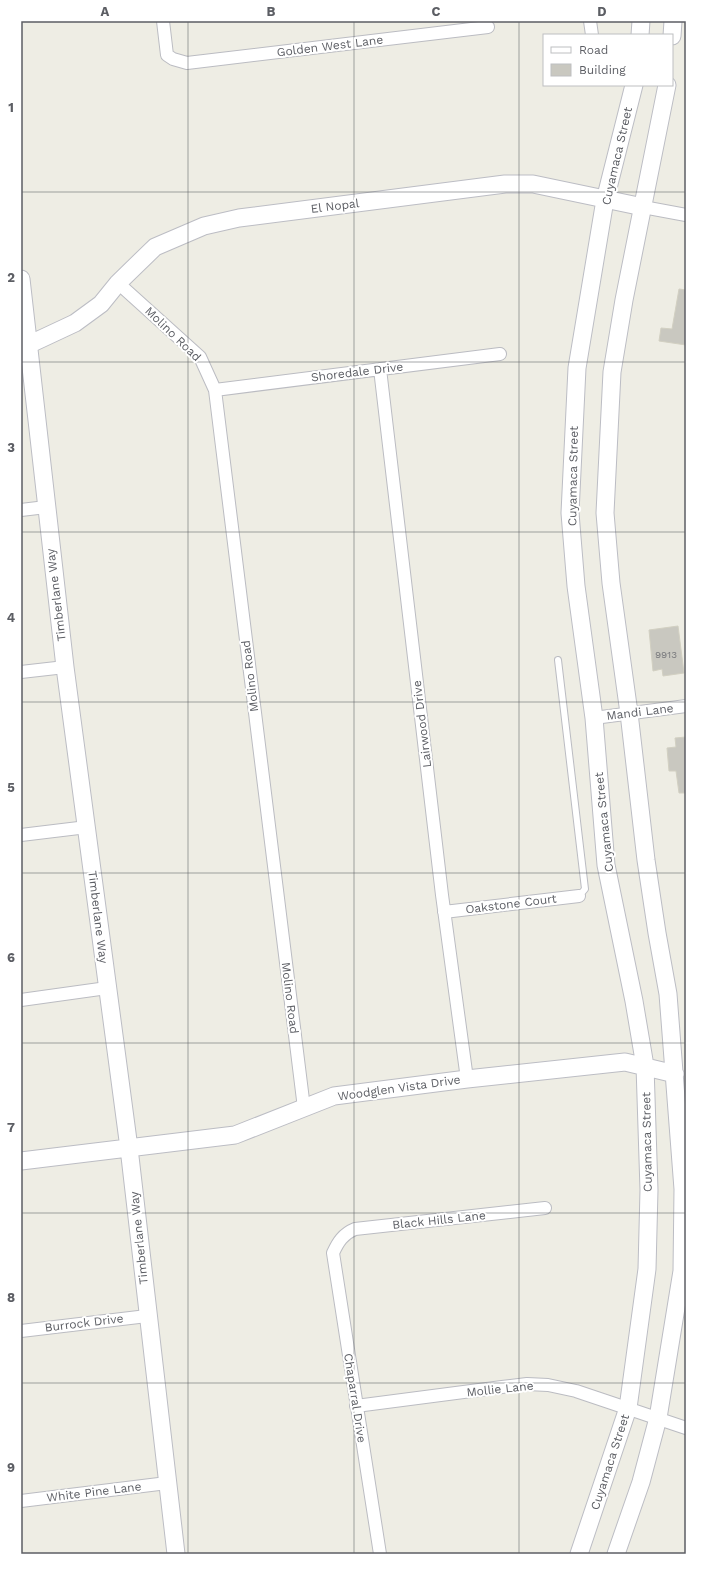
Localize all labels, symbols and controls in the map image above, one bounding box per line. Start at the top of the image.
text: A [101,4,110,19]
text: B [267,4,276,19]
text: C [432,4,441,19]
text: D [597,4,607,19]
street label: Golden West Lane [276,33,384,59]
legend [543,34,673,86]
text: Road [579,43,608,57]
text: Building [579,63,626,77]
text: 1 [8,100,14,115]
street label: Cuyamaca Street [599,106,635,206]
street label: El Nopal [310,196,360,216]
text: 2 [7,270,15,285]
street label: Molino Road [142,304,204,364]
street label: Shoredale Drive [310,359,404,385]
street label: Cuyamaca Street [565,426,581,526]
text: 3 [7,440,15,455]
street label: Timberlane Way [43,547,69,642]
text: 4 [7,610,16,625]
street label: Molino Road [239,639,261,713]
house number: 9913 [655,649,677,660]
street label: Lairwood Drive [410,680,434,768]
street label: Mandi Lane [606,701,674,723]
street label: Cuyamaca Street [592,771,616,873]
text: 5 [7,780,15,795]
street label: Timberlane Way [85,870,111,965]
street label: Oakstone Court [465,891,557,917]
text: 6 [7,950,15,965]
street label: Molino Road [279,961,301,1035]
street label: Woodglen Vista Drive [337,1072,461,1104]
street label: Cuyamaca Street [639,1092,655,1192]
text: 7 [7,1120,15,1135]
street label: Timberlane Way [127,1190,151,1285]
street label: Black Hills Lane [392,1208,486,1232]
text: 8 [7,1290,15,1305]
street label: Burrock Drive [44,1311,124,1335]
street label: Chaparral Drive [341,1352,369,1444]
street label: Mollie Lane [466,1379,534,1399]
street label: Cuyamaca Street [588,1412,632,1512]
text: 9 [7,1460,15,1475]
street label: White Pine Lane [46,1479,142,1505]

